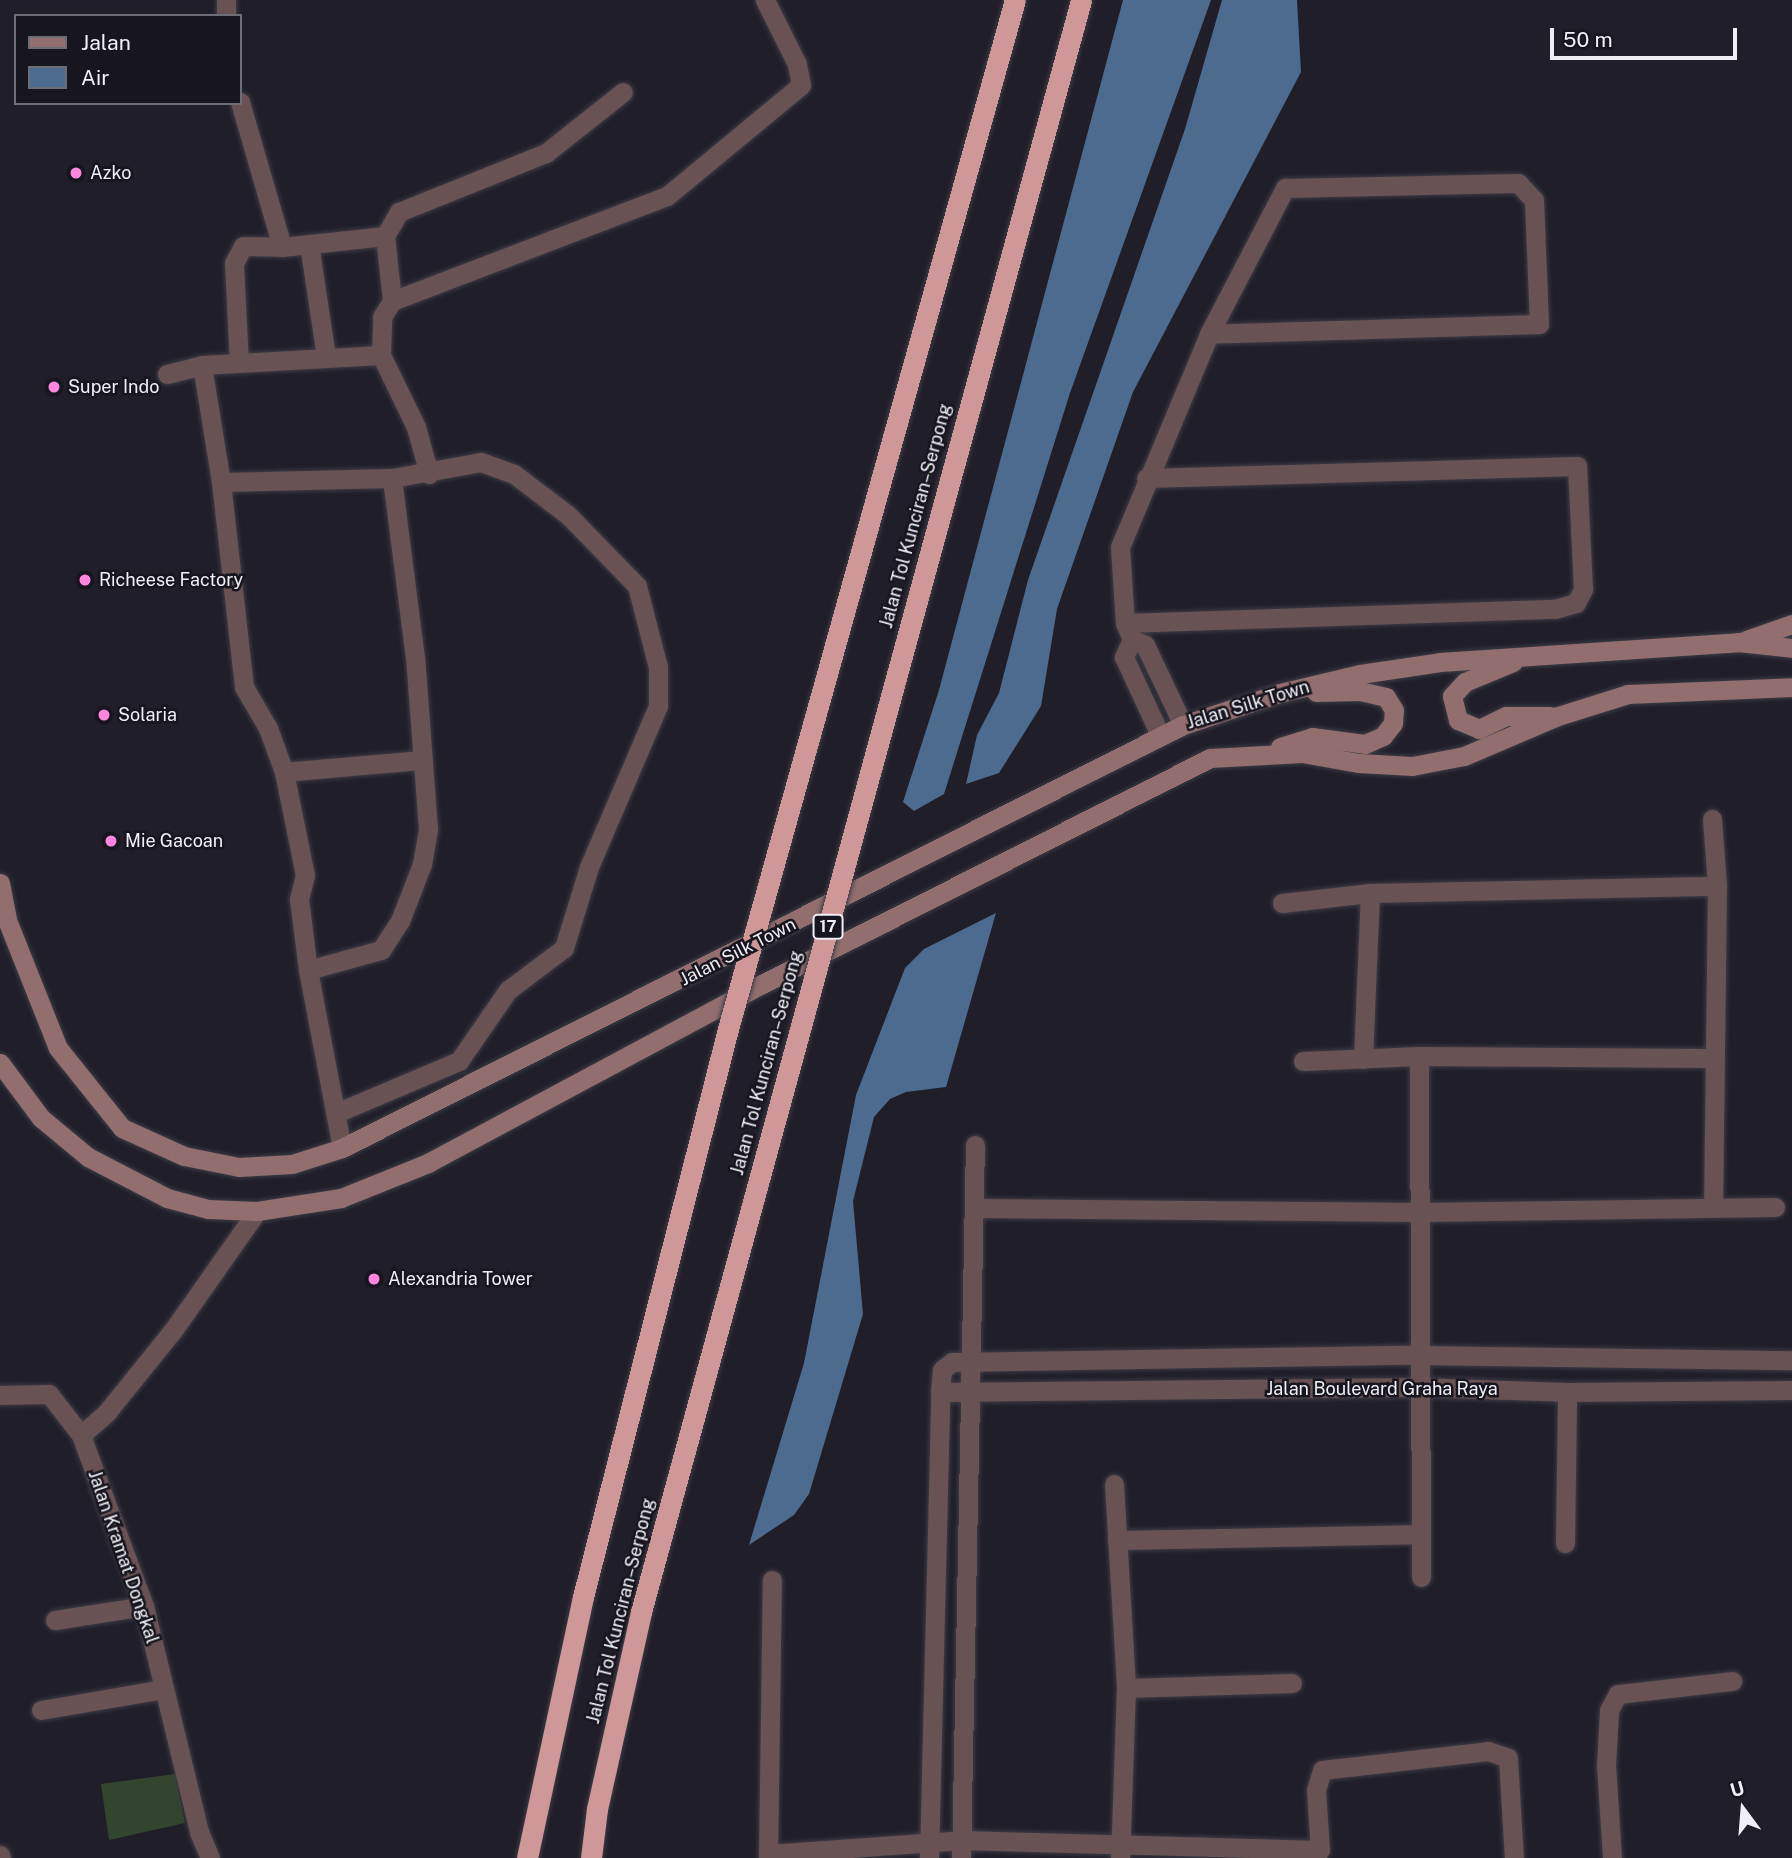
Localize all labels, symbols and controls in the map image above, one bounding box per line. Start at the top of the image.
legend [14,14,242,105]
scale bar [1554,14,1741,58]
text: 50 m [1563,27,1613,52]
text: Jalan [81,30,131,55]
text: Air [81,65,109,90]
place label: Azko [90,162,131,184]
marker: Azko [68,165,84,181]
place label: Super Indo [68,376,159,398]
marker: Super Indo [46,379,62,395]
street label: Jalan Tol Kunciran–Serpong [876,401,956,631]
place label: Richeese Factory [99,569,243,591]
marker: Richeese Factory [77,572,93,588]
street label: Jalan Silk Town [1184,676,1312,734]
place label: Solaria [118,704,177,726]
marker: Solaria [96,707,112,723]
place label: Mie Gacoan [125,830,223,852]
marker: Mie Gacoan [103,833,119,849]
street label: Jalan Silk Town [676,913,800,991]
road number: 17 [812,914,844,939]
street label: Jalan Tol Kunciran–Serpong [727,948,807,1178]
place label: Alexandria Tower [388,1268,533,1290]
marker: Alexandria Tower [366,1271,382,1287]
street label: Jalan Boulevard Graha Raya [1266,1378,1498,1400]
street label: Jalan Kramat Dongkal [83,1467,163,1647]
street label: Jalan Tol Kunciran–Serpong [582,1496,660,1726]
north arrow [1708,1774,1778,1844]
text: U [1728,1776,1747,1801]

